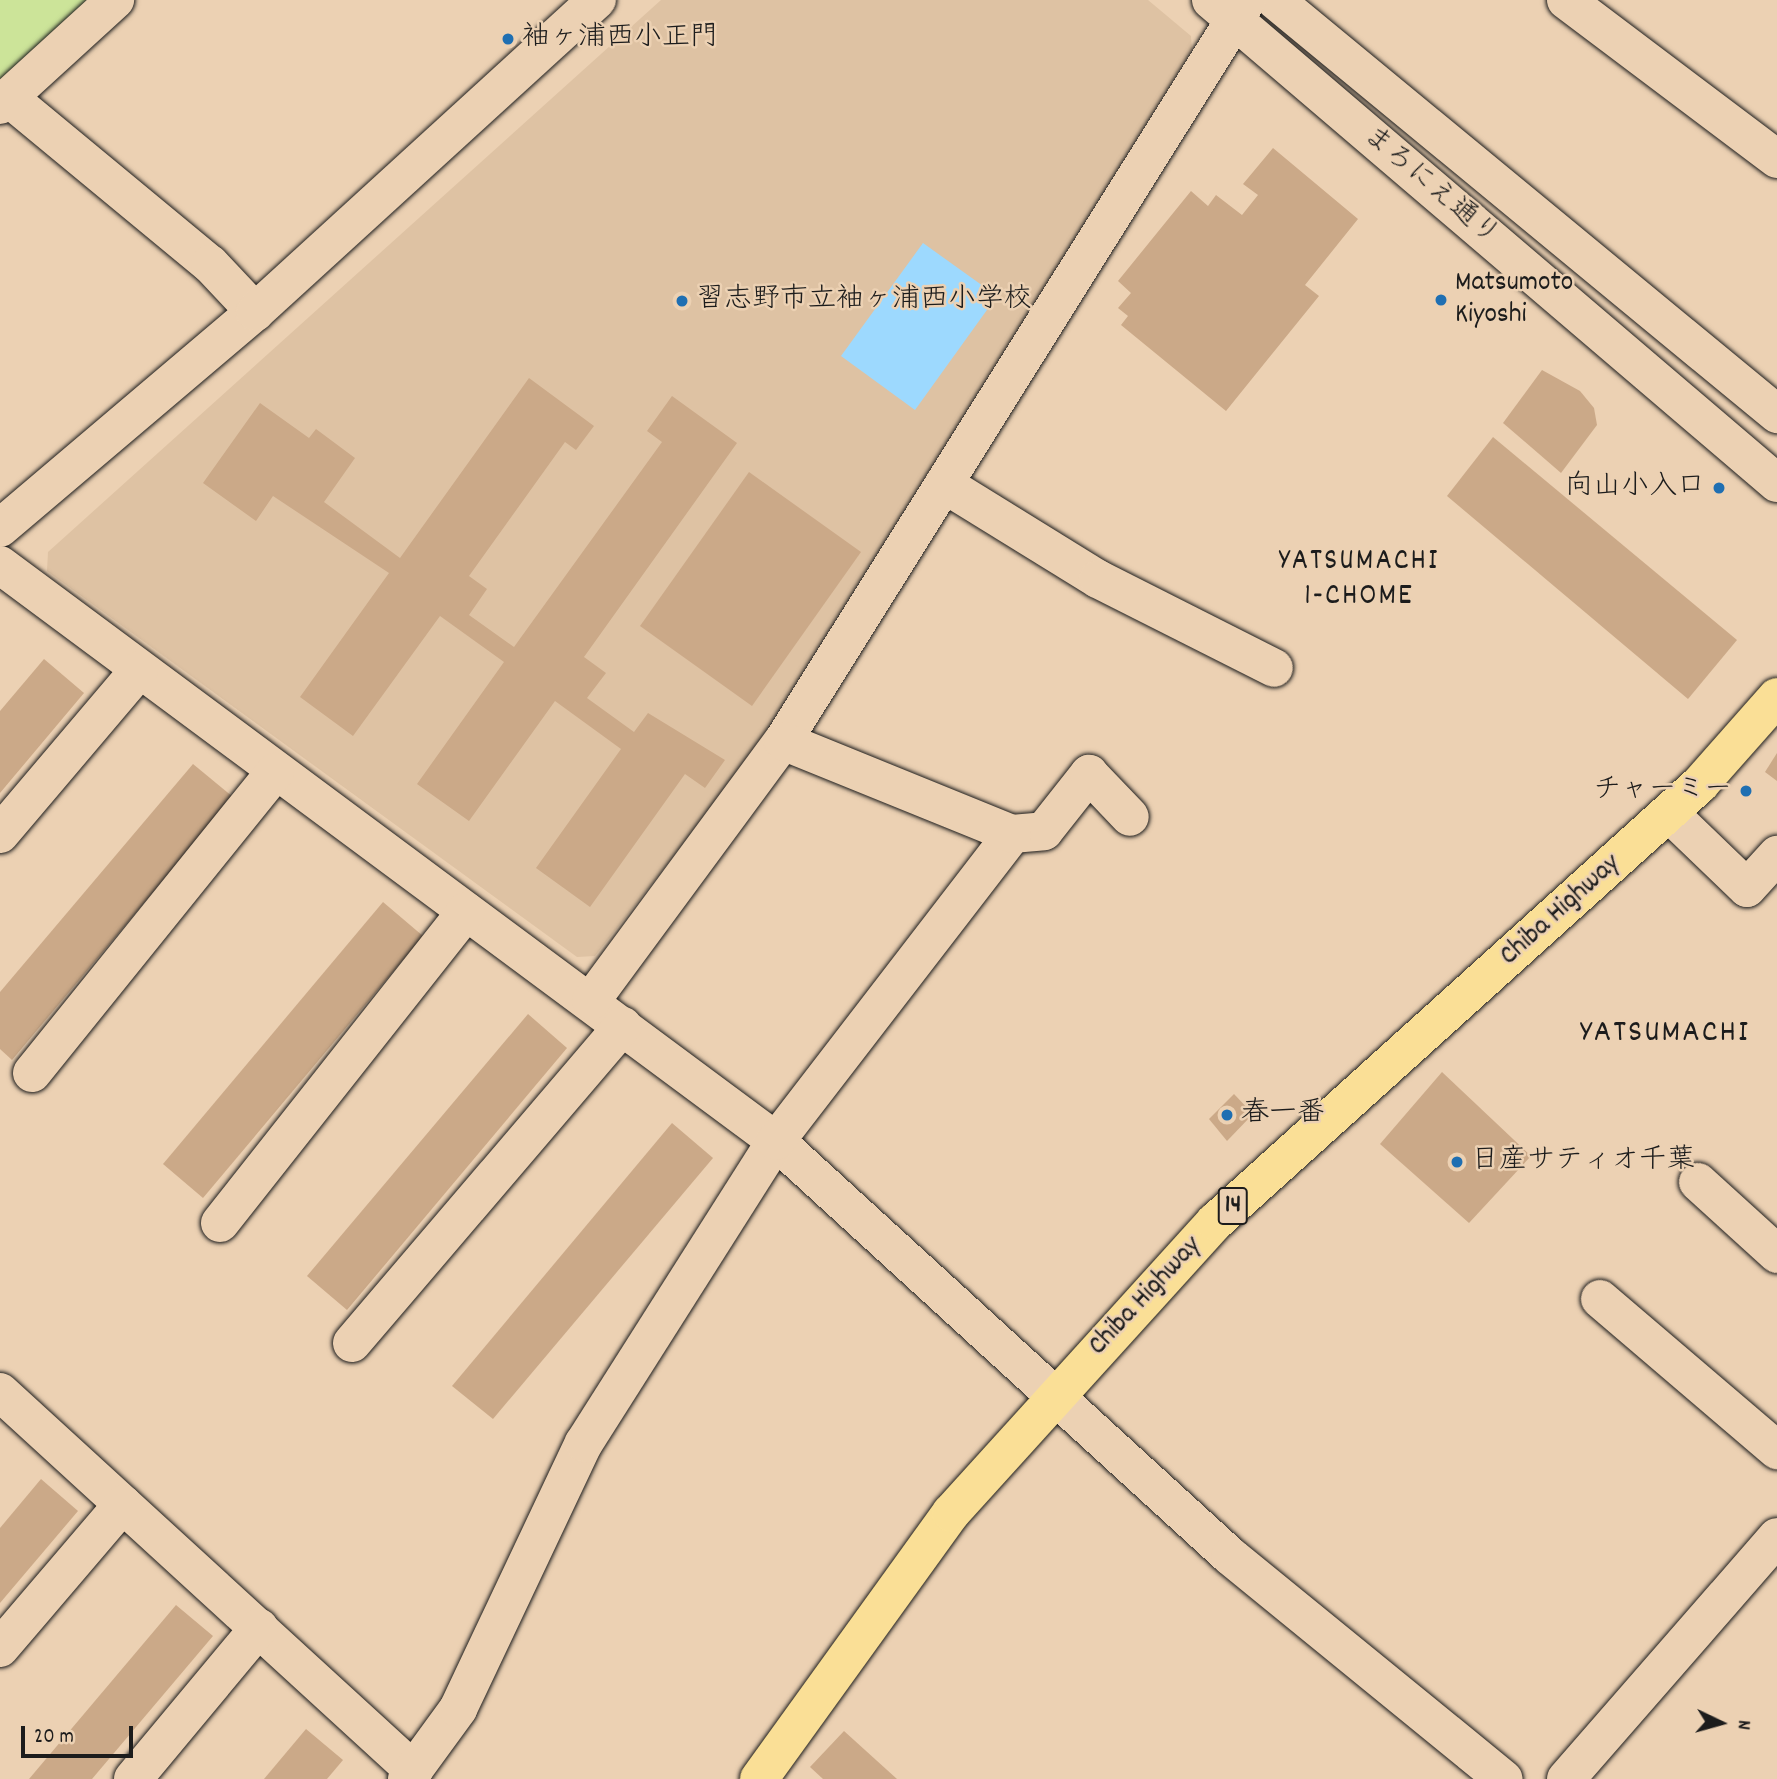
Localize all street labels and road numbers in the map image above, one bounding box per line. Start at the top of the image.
street label: まろにえ通り [1355,120,1505,254]
street label: Chiba Highway [1494,848,1628,974]
road number: 14 [1217,1184,1249,1228]
street label: Chiba Highway [1082,1231,1210,1363]

